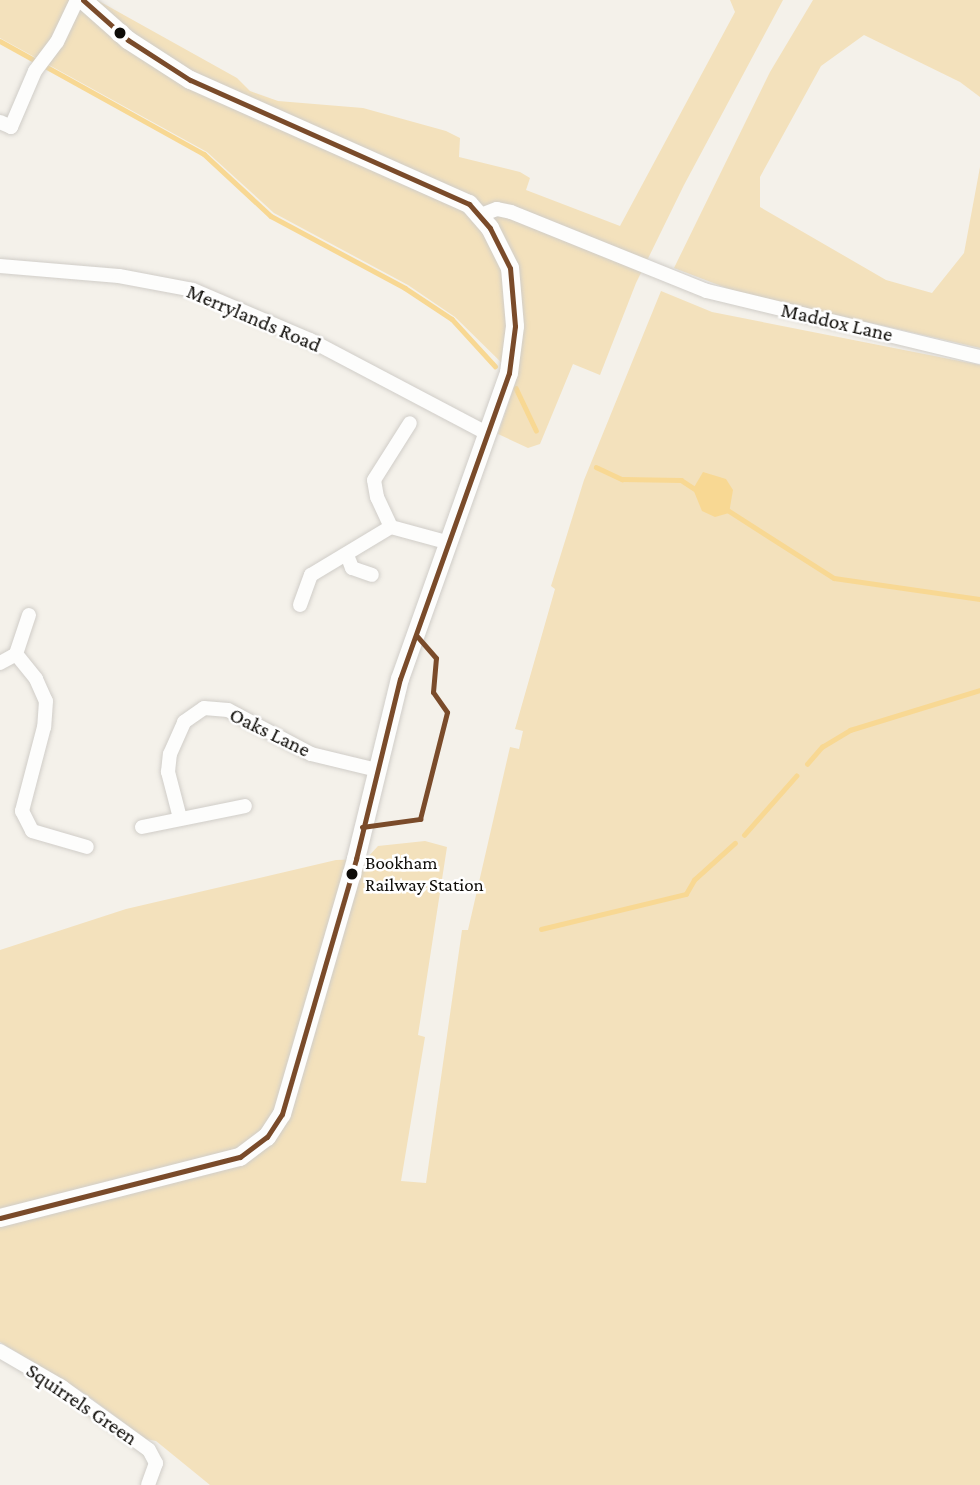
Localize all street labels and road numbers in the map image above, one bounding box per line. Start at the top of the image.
street label: Merrylands Road [183,278,325,358]
street label: Maddox Lane [779,297,895,347]
street label: Oaks Lane [226,702,314,762]
street label: Squirrels Green [22,1358,142,1450]

